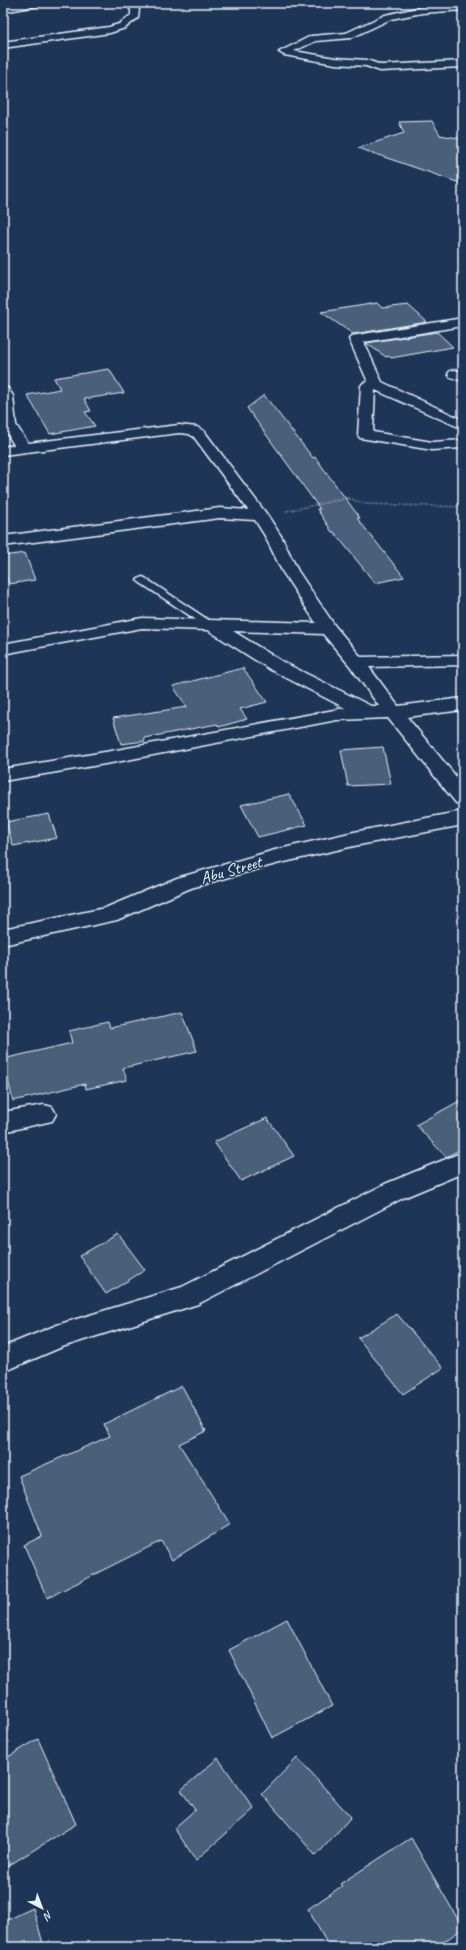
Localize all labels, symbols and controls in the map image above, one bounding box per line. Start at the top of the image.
street label: Abu Street [198,851,266,889]
north arrow [22,1888,62,1928]
text: N [40,1908,56,1924]

